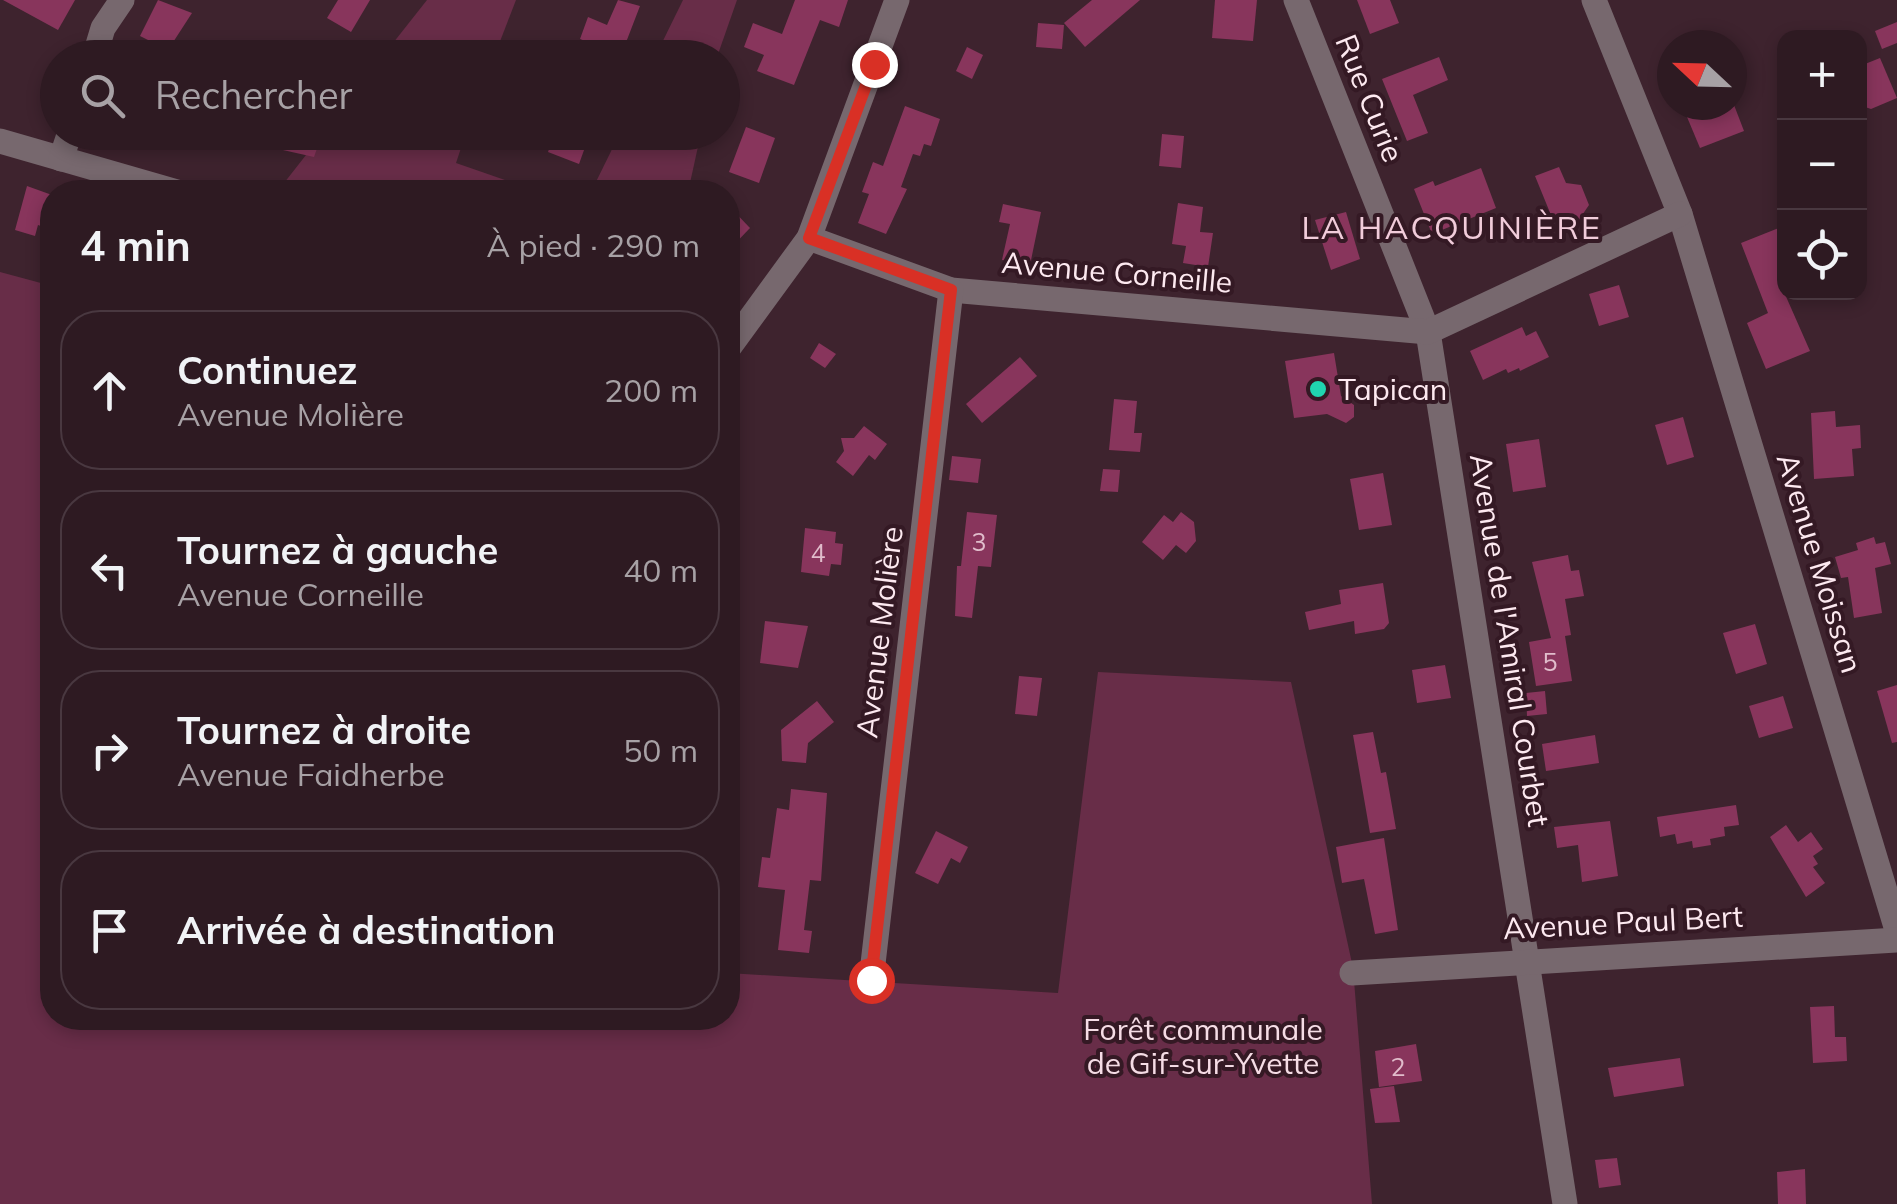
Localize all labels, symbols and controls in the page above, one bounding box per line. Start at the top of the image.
street label: Rue Curie [1327,29,1413,167]
north arrow [1657,30,1747,120]
map controls [1777,30,1867,300]
button: + [1777,30,1867,120]
search box [40,40,740,150]
route end [852,42,898,88]
icon: search [75,68,130,123]
text: Rechercher [155,71,352,119]
button: − [1777,120,1867,210]
district label: LA HACQUINIÈRE [1302,207,1602,247]
button: locate [1777,210,1867,300]
text: 4 min [80,219,191,272]
text: À pied · 290 m [487,225,700,265]
street label: Avenue Corneille [1000,243,1234,301]
text: Continuez [177,346,358,394]
icon: ahead [82,363,137,418]
text: 200 m [604,370,698,410]
place label: Tapican [1338,370,1447,408]
marker: Tapican [1307,378,1329,400]
text: Avenue Molière [177,394,404,434]
street label: Avenue Moissan [1769,449,1871,677]
street label: Avenue de l'Amiral Courbet [1462,451,1558,829]
street label: Avenue Molière [847,524,911,740]
text: Tournez à gauche [177,526,498,574]
house number: 3 [971,526,987,557]
house number: 4 [810,537,826,568]
icon: left [82,543,137,598]
text: 40 m [623,550,698,590]
text: Avenue Corneille [177,574,424,614]
house number: 5 [1542,646,1558,677]
text: Tournez à droite [177,706,471,754]
icon: right [82,723,137,778]
text: 50 m [623,730,698,770]
text: Avenue Faidherbe [177,754,445,794]
street label: Avenue Paul Bert [1502,897,1744,947]
icon: arrive [82,903,137,958]
text: Arrivée à destination [177,906,555,954]
route start [849,958,895,1004]
park label: Forêt communale de Gif-sur-Yvette [1083,1010,1323,1082]
house number: 2 [1390,1051,1406,1082]

